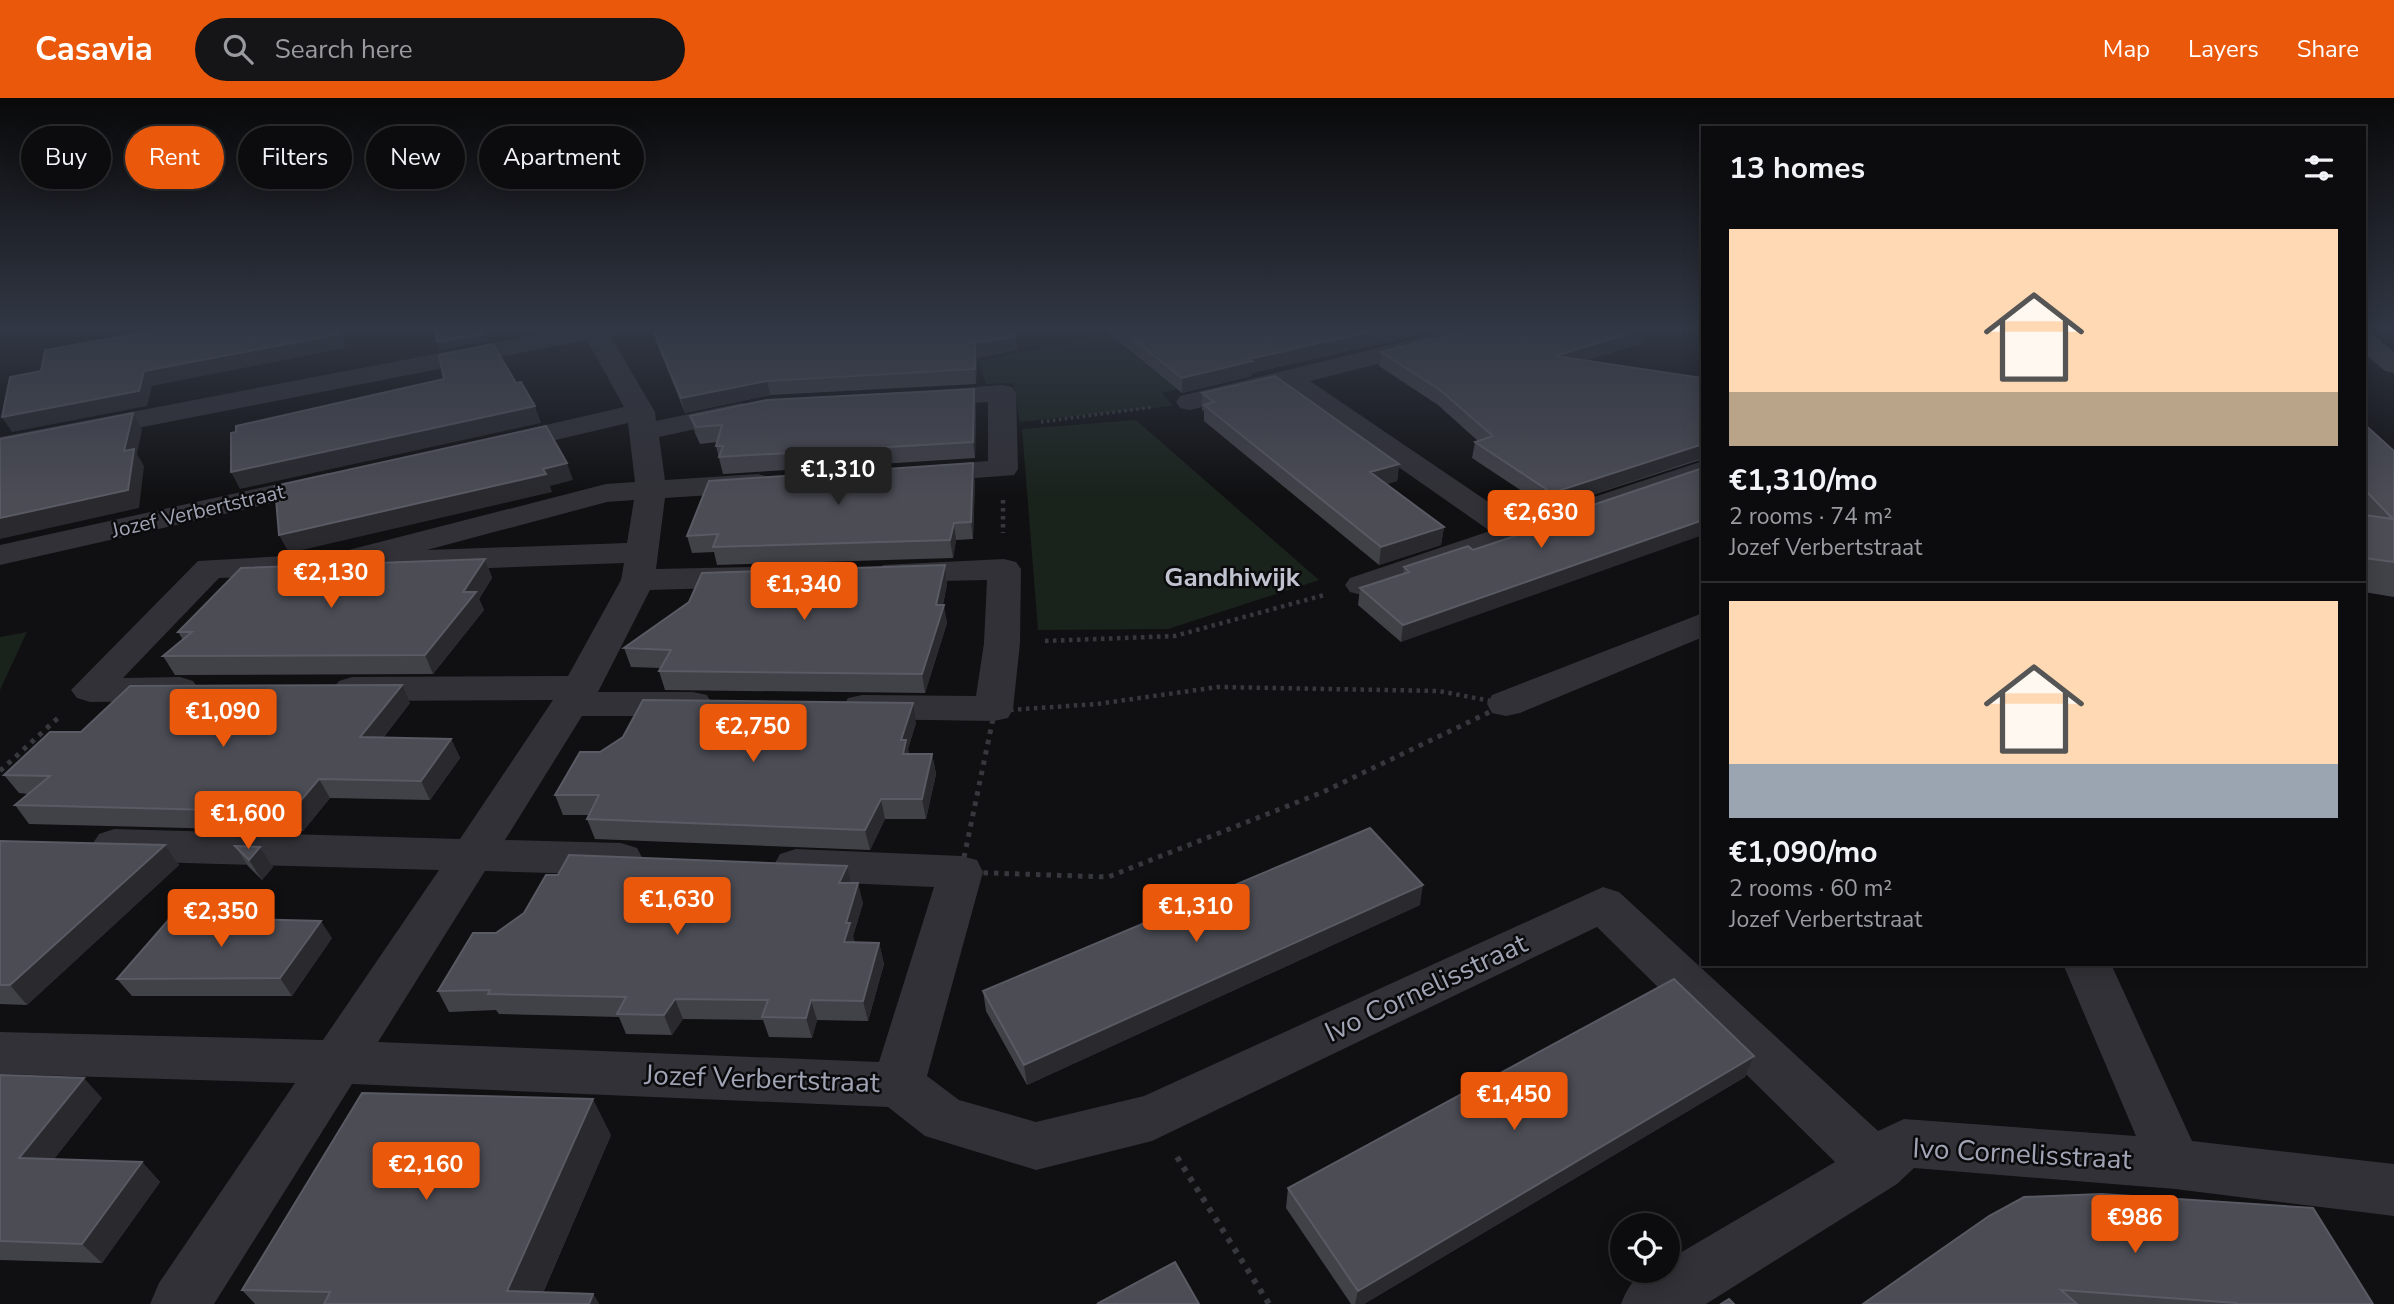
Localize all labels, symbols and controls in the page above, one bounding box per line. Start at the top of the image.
search box [195,18,685,81]
text: Casavia [35,27,153,72]
icon: search [219,30,257,68]
text: Search here [275,32,413,67]
text: Map [2103,33,2150,65]
text: Layers [2188,33,2259,65]
text: Share [2297,33,2359,65]
chip: Buy [21,126,111,189]
chip: Rent [125,126,224,189]
chip: Filters [238,126,352,189]
chip: New [366,126,465,189]
chip: Apartment [479,126,644,189]
text: 13 homes [1729,148,1865,189]
icon: filters [2300,149,2338,187]
icon: home [1971,274,2097,400]
pin: €1,310 [781,448,895,507]
text: €1,310 [801,454,875,485]
text: €1,310/mo [1729,460,1878,501]
street label: Jozef Verbertstraat [108,477,288,545]
pin: €2,630 [1484,490,1598,550]
text: €2,630 [1504,497,1578,528]
text: 2 rooms · 74 m² [1729,501,1892,532]
text: Jozef Verbertstraat [1729,532,1922,563]
pin: €2,130 [274,550,388,610]
text: €2,130 [294,557,368,588]
district label: Gandhiwijk [1164,560,1301,595]
pin: €1,340 [747,562,861,622]
text: €1,340 [767,569,841,600]
icon: home [1971,646,2097,772]
pin: €1,090 [166,690,280,749]
text: €1,090 [186,696,260,727]
pin: €2,750 [696,704,810,764]
text: €2,750 [716,711,790,742]
pin: €1,600 [191,792,305,851]
text: €1,600 [211,798,285,829]
text: €1,090/mo [1729,832,1878,873]
text: 2 rooms · 60 m² [1729,873,1892,904]
pin: €1,630 [620,878,734,937]
text: €1,630 [640,884,714,915]
pin: €1,310 [1139,884,1253,944]
pin: €2,350 [164,890,278,949]
text: €1,310 [1159,891,1233,922]
text: €2,350 [184,896,258,927]
text: Jozef Verbertstraat [1729,904,1922,935]
street label: Ivo Cornelisstraat [1319,924,1534,1052]
street label: Jozef Verbertstraat [643,1056,880,1102]
pin: €1,450 [1457,1072,1571,1132]
text: €1,450 [1477,1079,1551,1110]
street label: Ivo Cornelisstraat [1912,1129,2133,1179]
pin: €2,160 [369,1142,483,1202]
text: €2,160 [389,1149,463,1180]
pin: €986 [2094,1196,2176,1255]
text: €986 [2107,1202,2163,1233]
map controls [1610,1213,1680,1283]
button: locate [1610,1213,1680,1283]

